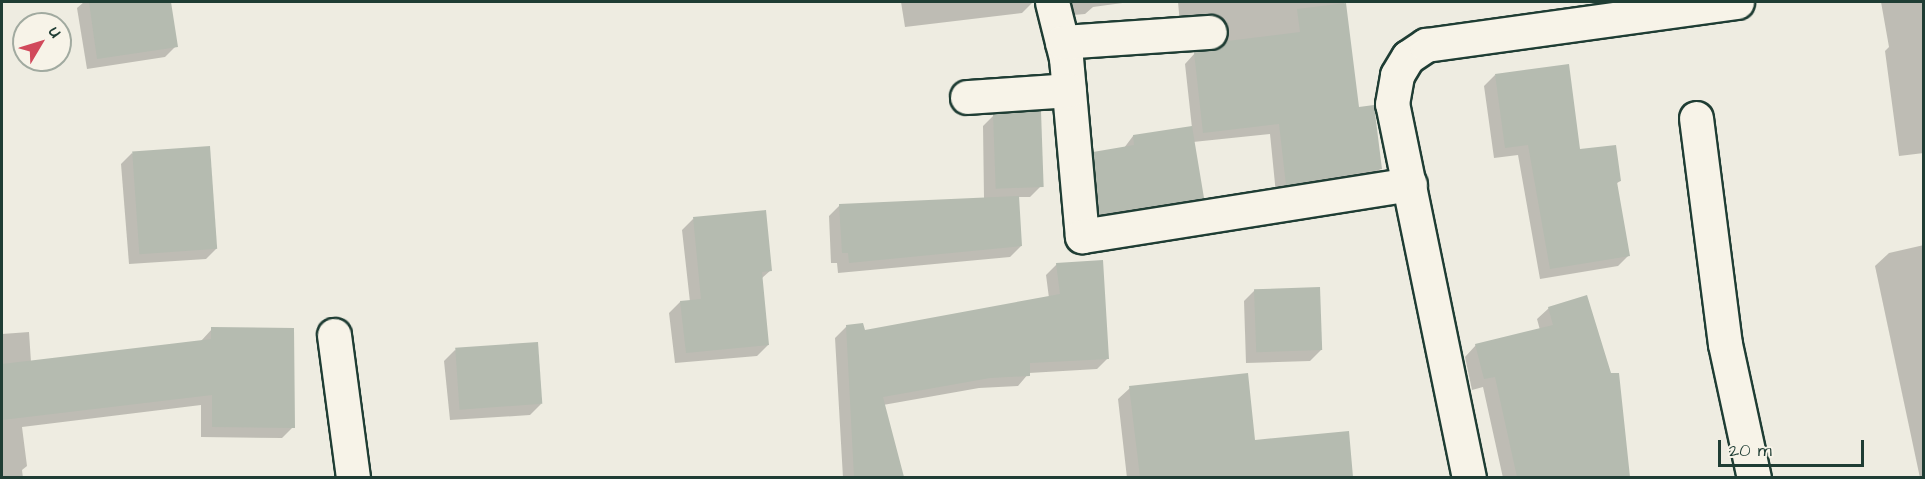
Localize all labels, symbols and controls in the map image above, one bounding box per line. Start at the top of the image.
north arrow [12,12,72,72]
text: U [43,22,66,42]
scale bar [1721,428,1866,466]
text: 20 m [1729,438,1772,463]

